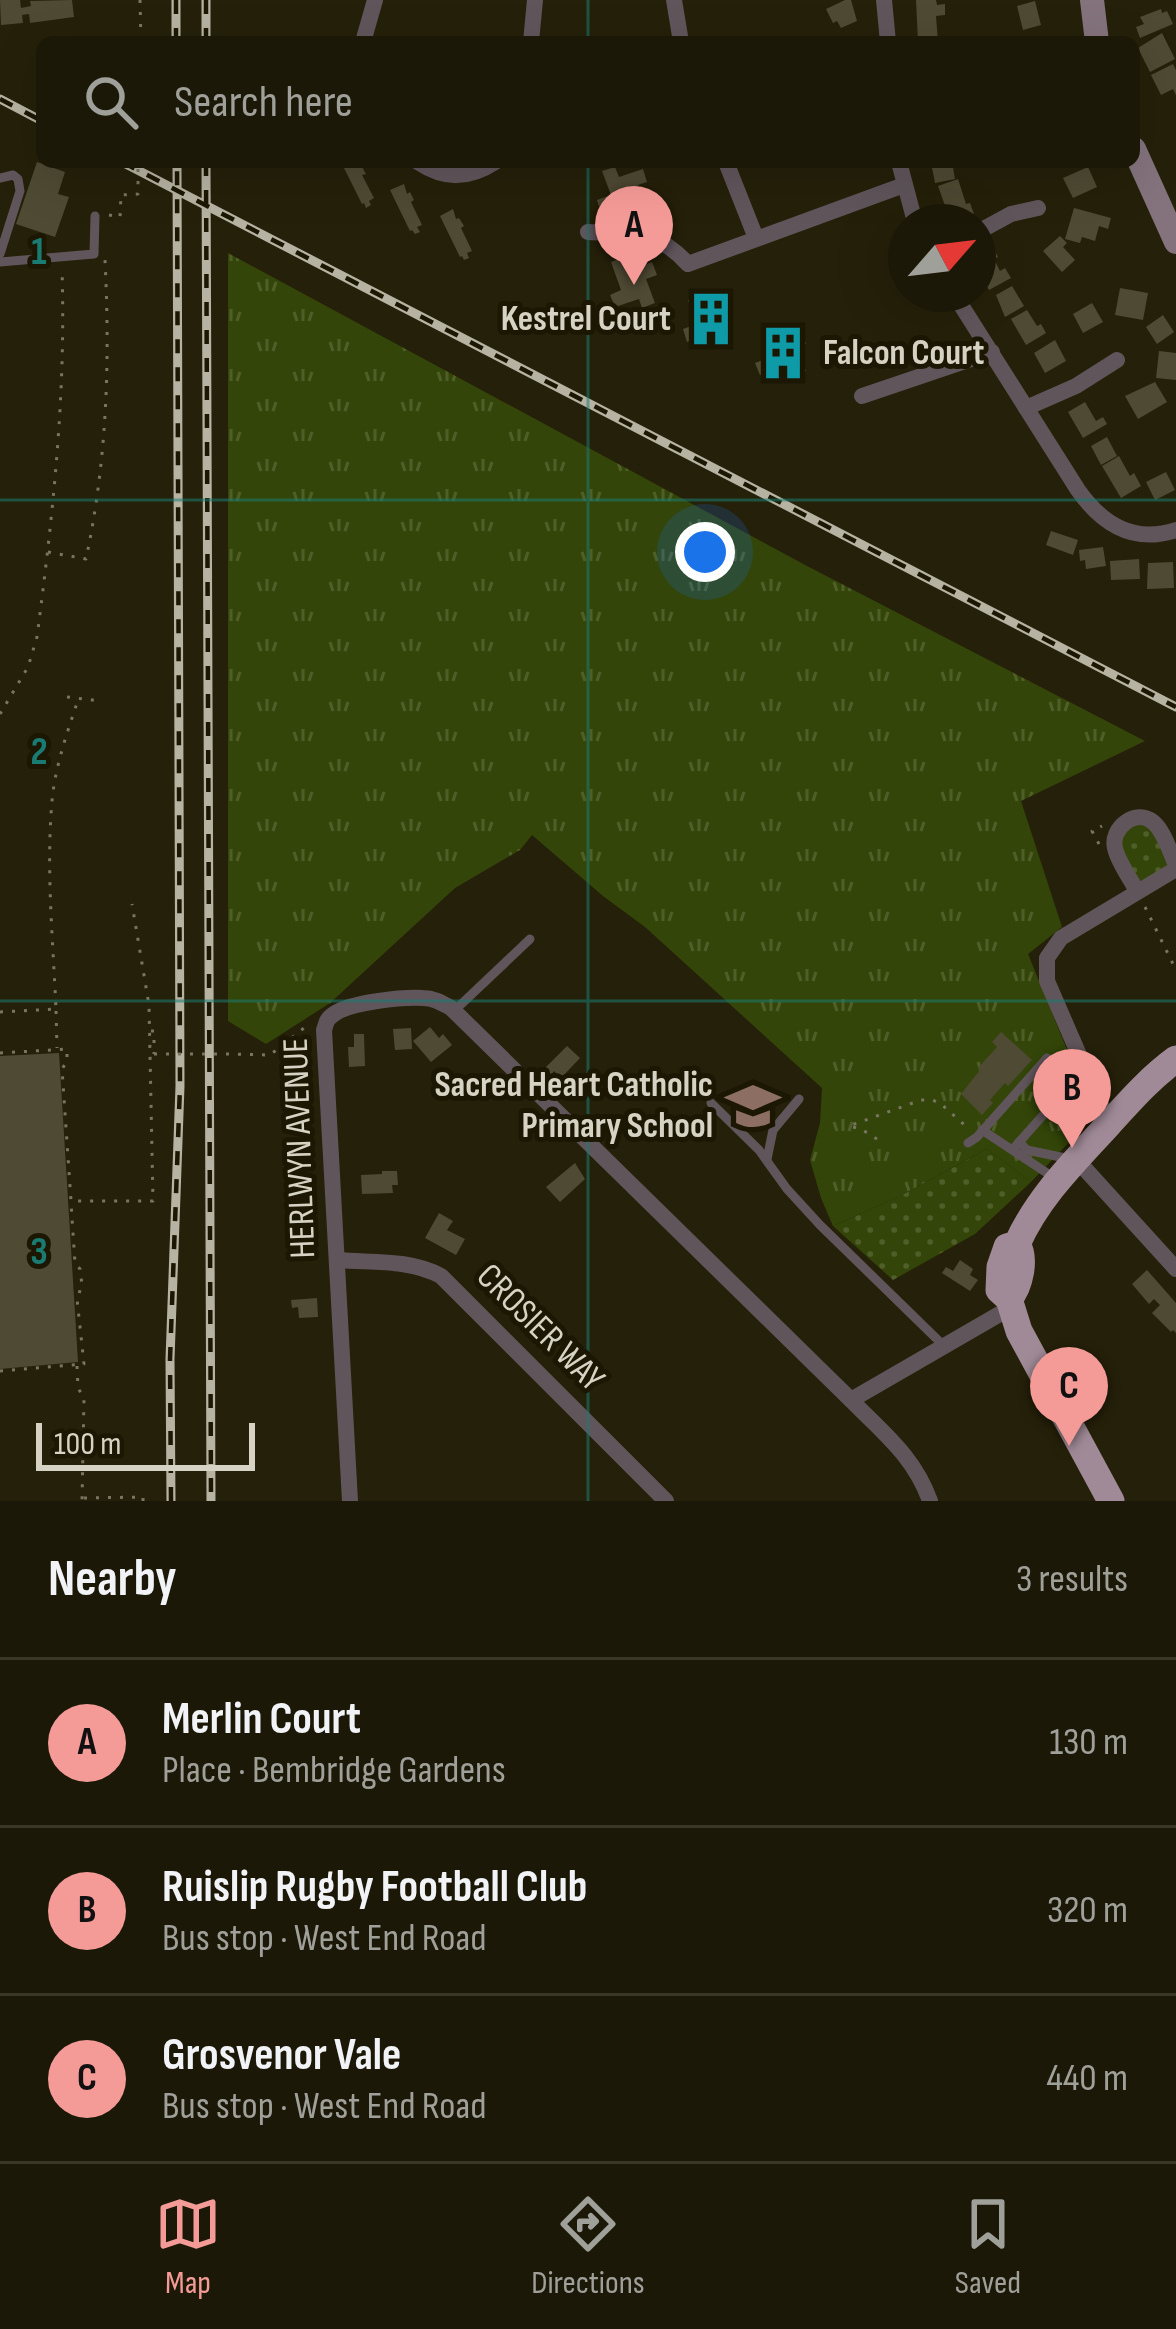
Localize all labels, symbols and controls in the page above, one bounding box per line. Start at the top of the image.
search box [36,36,1140,168]
icon: search [78,69,144,135]
text: Search here [174,75,353,130]
pin: A [595,186,673,285]
north arrow [888,204,996,312]
text: 1 [31,229,47,276]
building icon: Kestrel Court [682,290,740,348]
place label: Kestrel Court [501,298,671,341]
building icon: Falcon Court [754,324,812,382]
place label: Falcon Court [823,332,985,375]
your location [675,522,735,582]
text: 2 [30,729,48,776]
street label: HERLWYN AVENUE [275,1037,325,1259]
pin: B [1033,1049,1111,1148]
place label: Sacred Heart Catholic Primary School [434,1064,713,1148]
school or university icon: Sacred Heart Catholic Primary School [724,1077,782,1135]
text: 3 [30,1229,48,1276]
street label: CROSIER WAY [467,1255,613,1401]
pin: C [1030,1347,1108,1446]
scale bar [36,1417,255,1470]
text: 100 m [54,1424,121,1464]
text: Nearby [48,1549,177,1610]
text: 3 results [1016,1556,1128,1603]
text: Merlin Court [162,1692,361,1747]
text: A [78,1719,96,1766]
text: 130 m [1049,1719,1128,1766]
text: Place · Bembridge Gardens [162,1747,506,1794]
text: Ruislip Rugby Football Club [162,1860,587,1915]
text: B [78,1887,96,1934]
text: 320 m [1047,1887,1128,1934]
text: Bus stop · West End Road [162,1915,487,1962]
text: Grosvenor Vale [162,2028,401,2083]
text: C [77,2055,97,2102]
text: 440 m [1047,2055,1128,2102]
text: Bus stop · West End Road [162,2083,487,2130]
tab: Map [155,2191,221,2303]
tab: Directions [531,2191,645,2303]
tab: Saved [955,2191,1021,2303]

